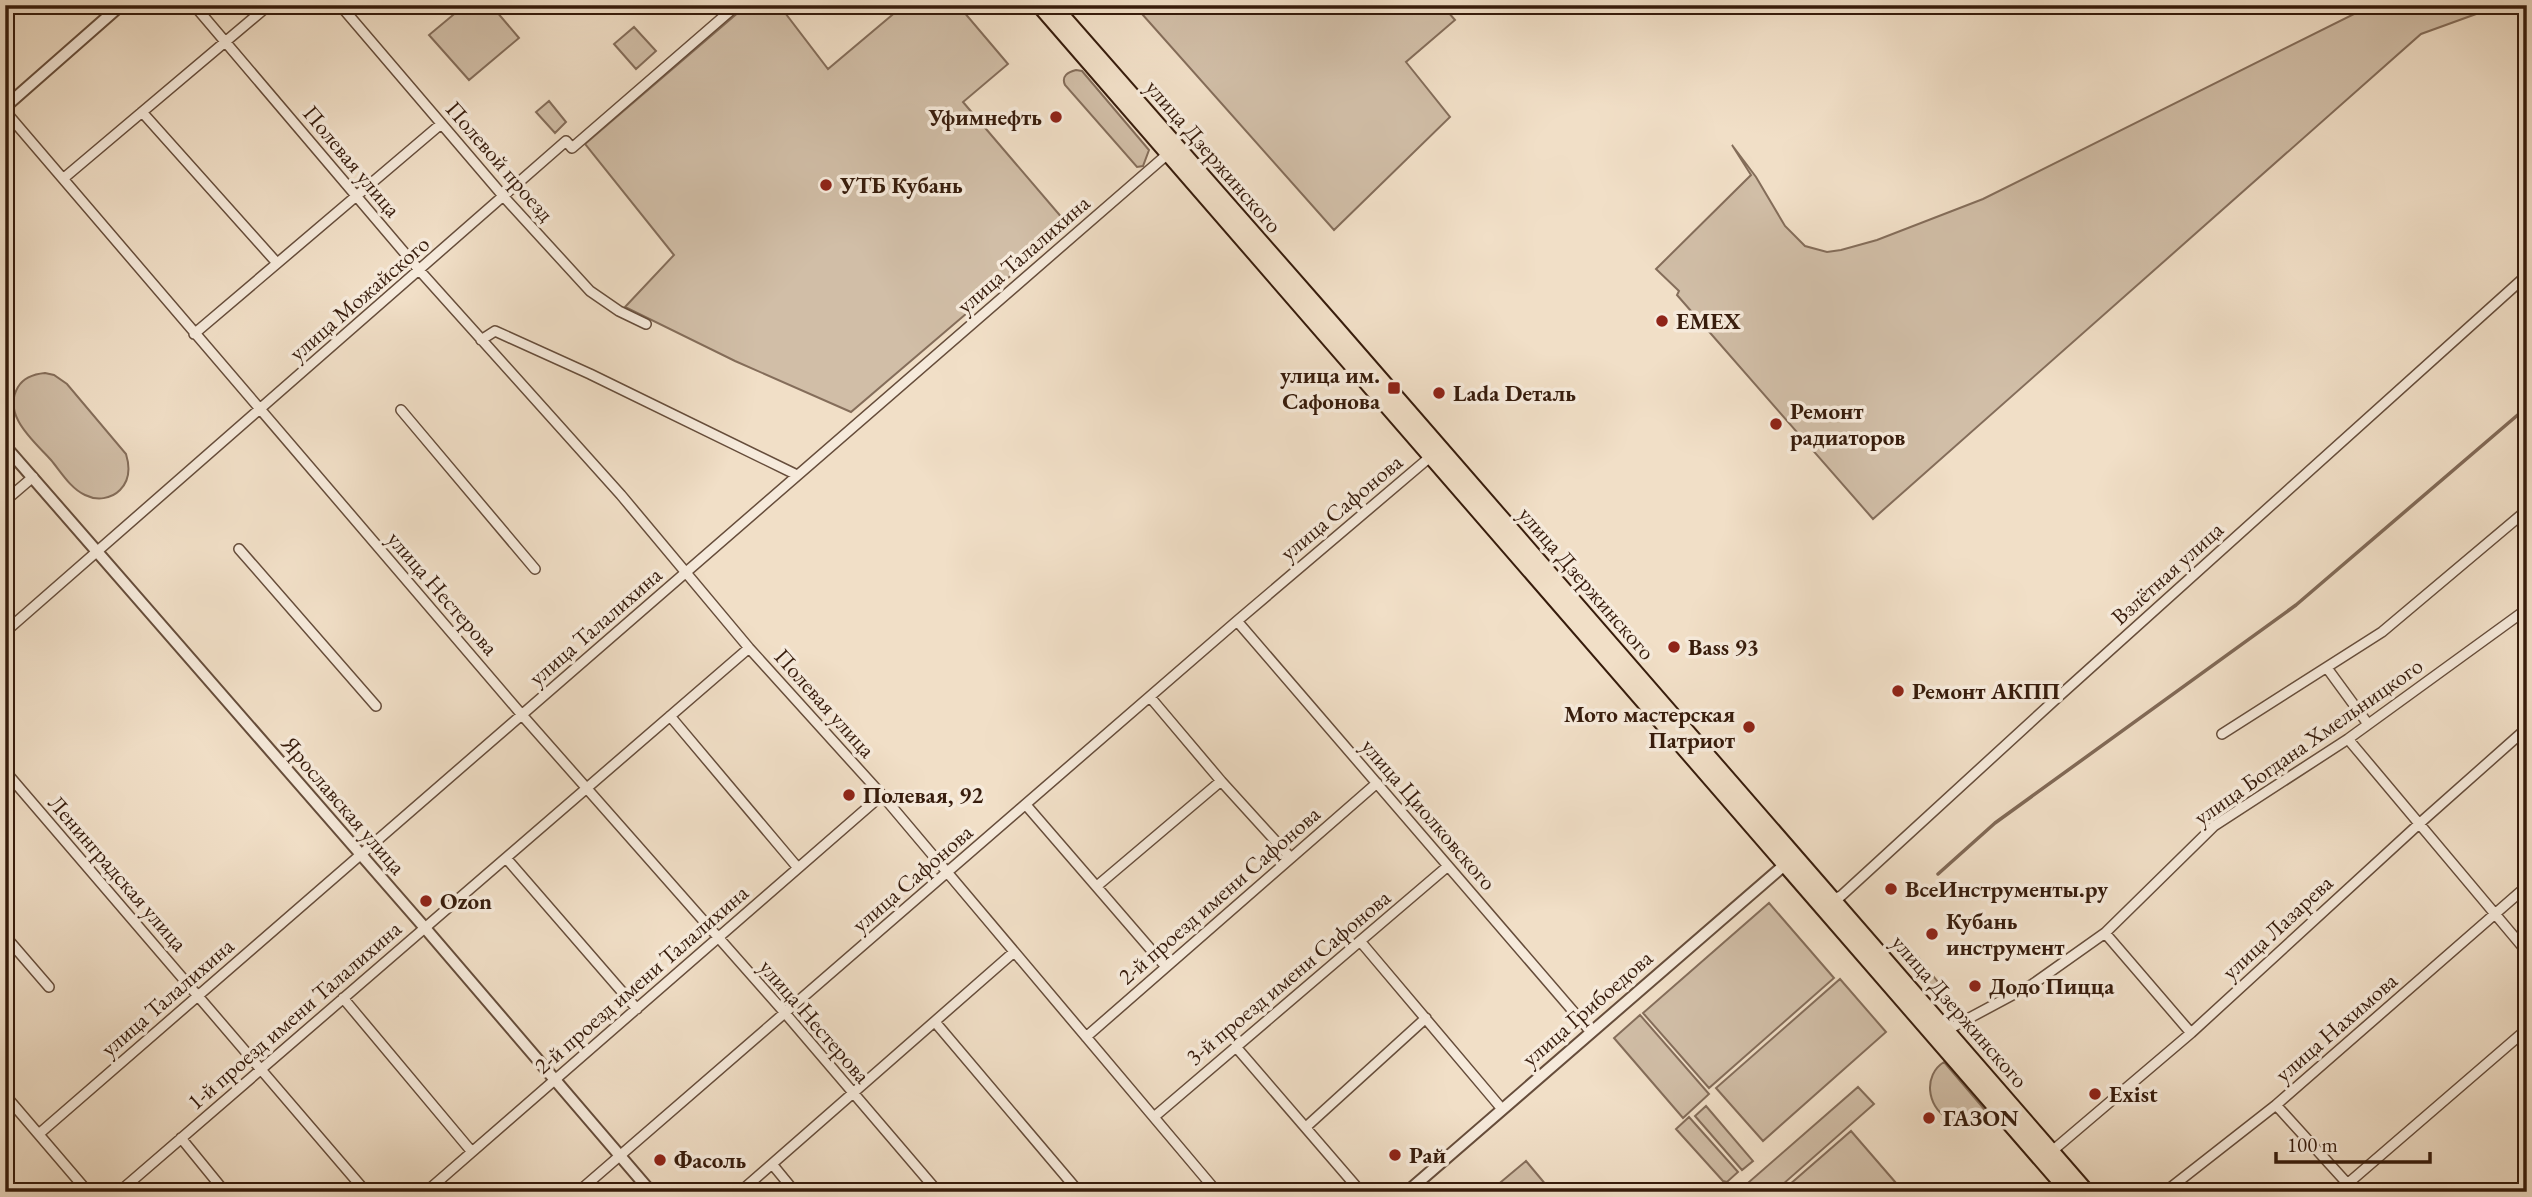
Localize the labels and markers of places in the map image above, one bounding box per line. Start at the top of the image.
place label: Уфимнефть [927,102,1042,132]
marker: Уфимнефть [1048,109,1064,125]
place label: УТБ Кубань [839,170,963,200]
marker: УТБ Кубань [818,177,834,193]
place label: EMEX [1676,306,1742,336]
marker: EMEX [1654,313,1670,329]
place label: улица им. Сафонова [1280,360,1381,416]
place label: Lada Dеталь [1453,378,1576,408]
marker: улица им. Сафонова [1386,380,1402,396]
marker: Lada Dеталь [1431,385,1447,401]
place label: Ремонт радиаторов [1790,396,1905,452]
marker: Ремонт радиаторов [1768,416,1784,432]
place label: Bass 93 [1688,632,1759,662]
marker: Bass 93 [1666,639,1682,655]
place label: Ремонт АКПП [1912,676,2060,706]
marker: Ремонт АКПП [1890,683,1906,699]
place label: Мото мастерская Патриот [1564,699,1736,755]
marker: Мото мастерская Патриот [1741,719,1757,735]
place label: Полевая, 92 [863,780,983,810]
marker: Полевая, 92 [841,787,857,803]
place label: ВсеИнструменты.ру [1905,874,2109,904]
marker: ВсеИнструменты.ру [1883,881,1899,897]
place label: Ozon [440,886,492,916]
marker: Ozon [418,893,434,909]
place label: Кубань инструмент [1946,906,2065,962]
marker: Кубань инструмент [1924,926,1940,942]
place label: Додо Пицца [1989,971,2115,1001]
marker: Додо Пицца [1967,978,1983,994]
place label: Exist [2109,1079,2158,1109]
marker: Exist [2087,1086,2103,1102]
place label: ГАЗON [1943,1103,2019,1133]
marker: ГАЗON [1921,1110,1937,1126]
place label: Рай [1409,1140,1446,1170]
place label: Фасоль [674,1145,746,1175]
marker: Рай [1387,1147,1403,1163]
marker: Фасоль [652,1152,668,1168]

